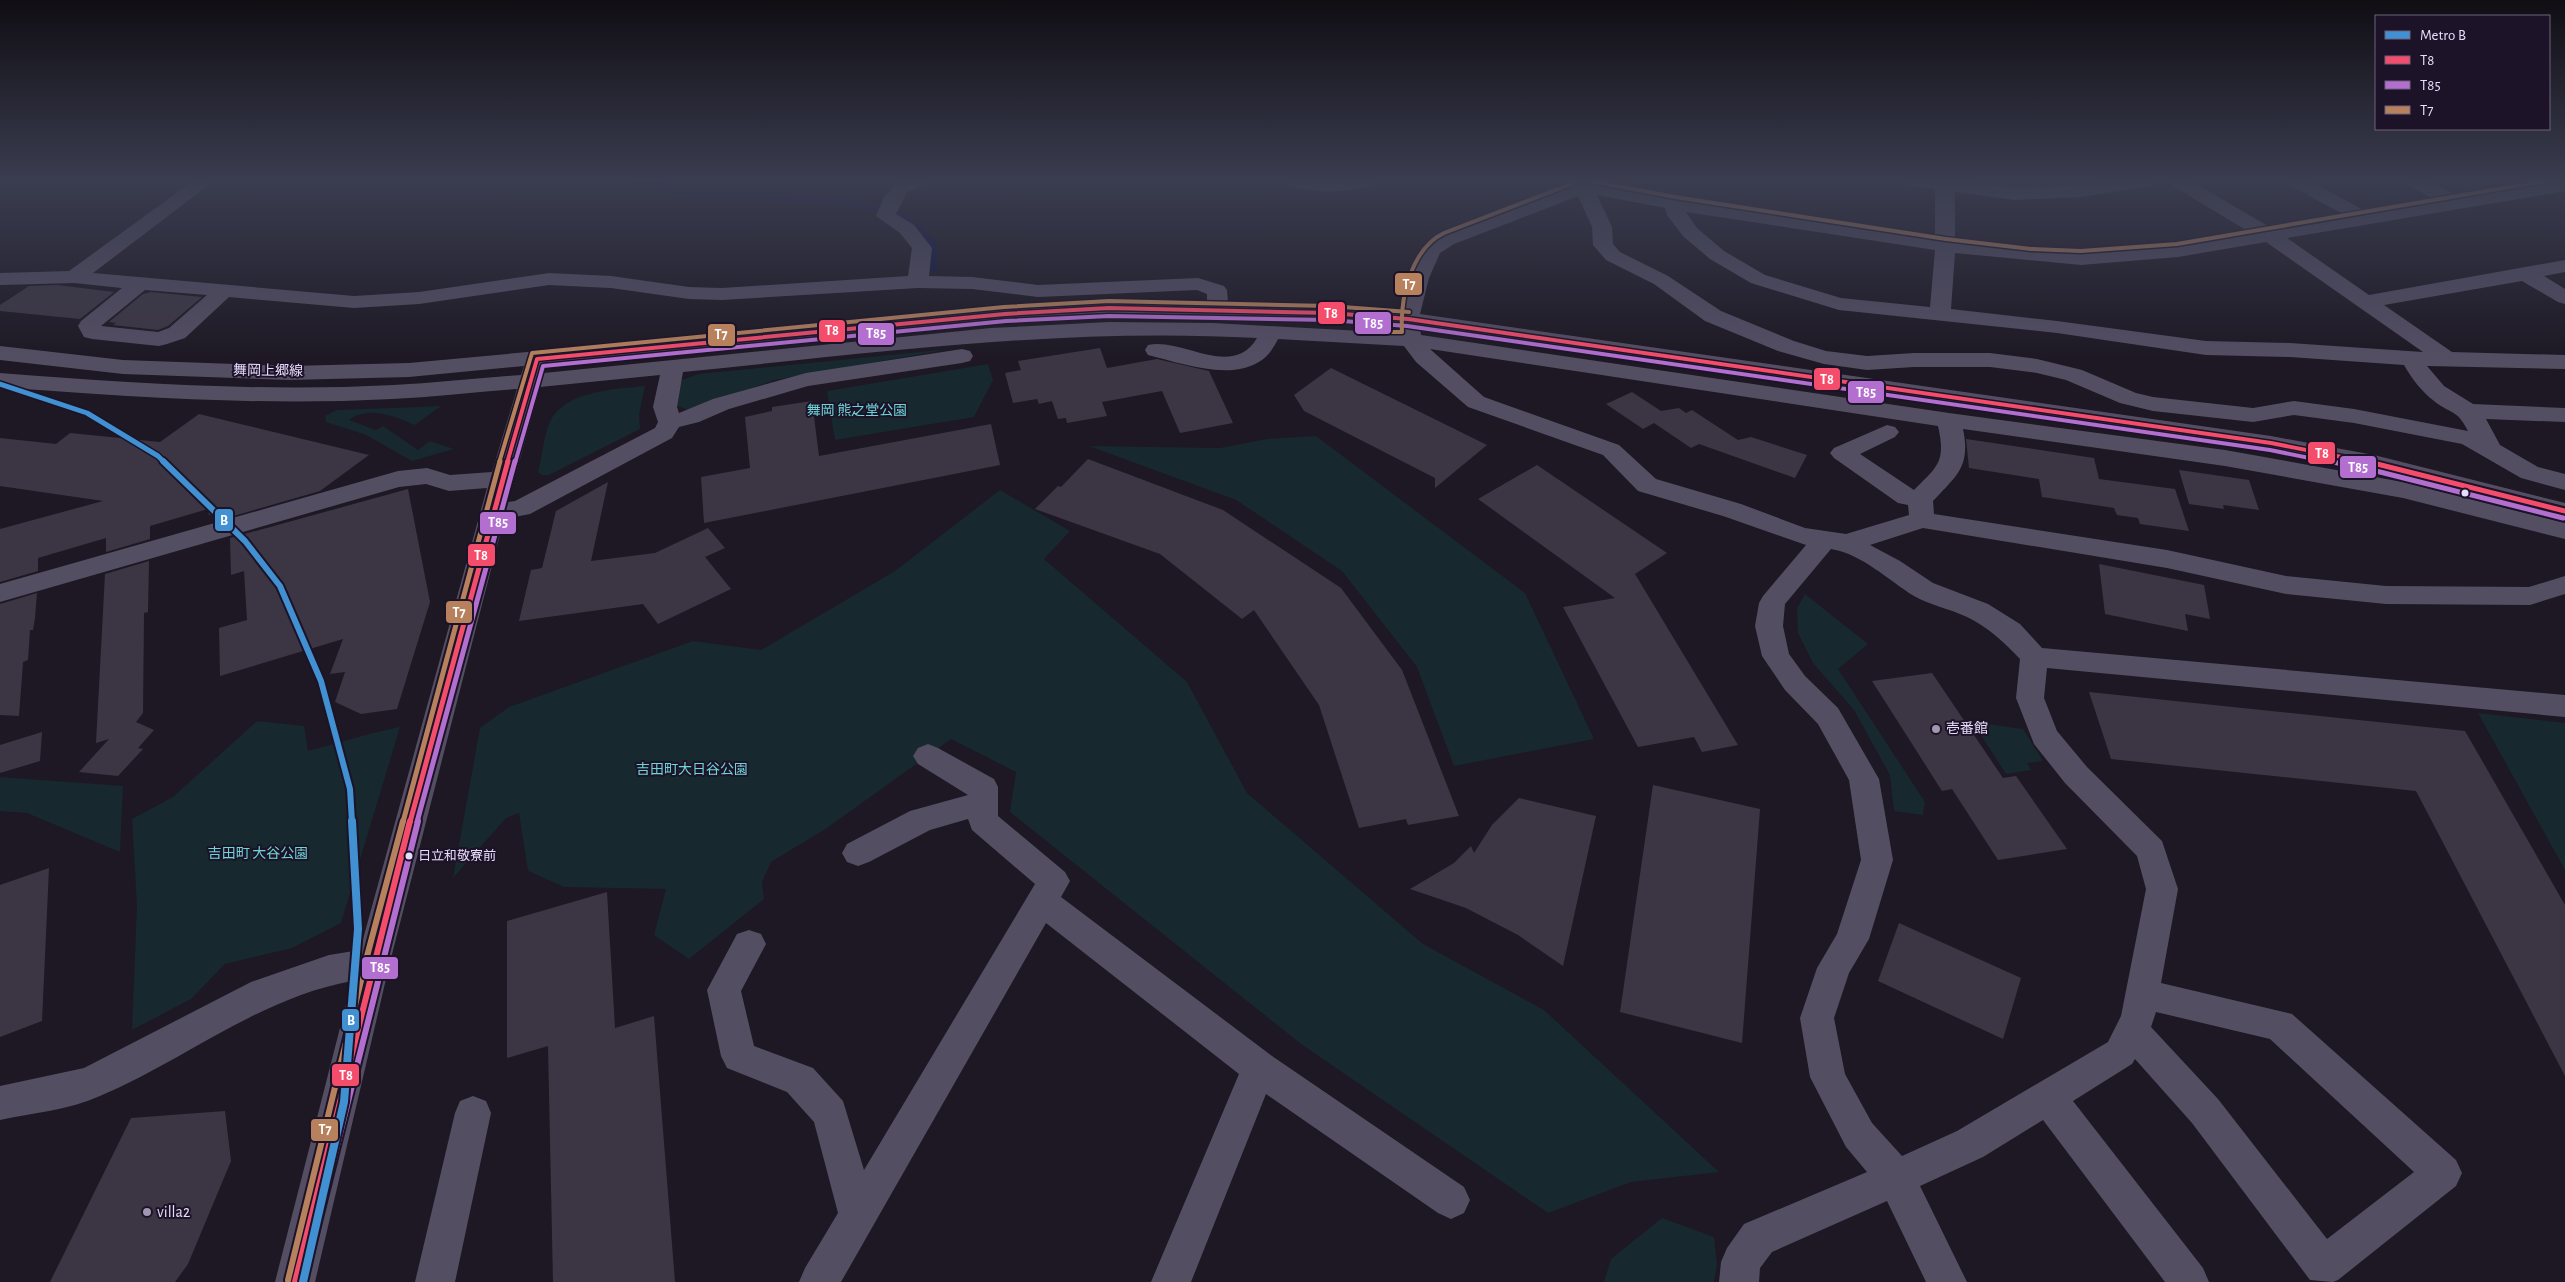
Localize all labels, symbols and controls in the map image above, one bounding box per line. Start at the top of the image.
legend [2375,15,2550,130]
text: Metro B [2420,28,2466,43]
text: T8 [2420,53,2434,68]
text: T85 [2420,78,2441,93]
text: T7 [2420,103,2434,118]
line badge: T7 [1394,272,1423,296]
text: T7 [1402,278,1416,292]
line badge: T8 [1317,301,1346,325]
text: T8 [1324,307,1338,321]
line badge: T85 [1354,311,1392,335]
text: T85 [1363,317,1383,331]
line badge: T8 [818,319,846,343]
line badge: T85 [857,322,895,346]
line badge: T7 [707,323,736,347]
text: T8 [825,324,839,338]
text: T85 [866,327,886,341]
text: T7 [714,328,728,342]
street label: 舞岡上郷線 [233,362,303,379]
line badge: T8 [1813,367,1841,391]
text: T8 [1820,373,1834,387]
line badge: T85 [1847,380,1885,404]
text: T85 [1856,386,1876,400]
park label: 舞岡 熊之堂公園 [807,402,907,418]
line badge: T8 [2307,441,2336,465]
text: T8 [2315,447,2329,461]
line badge: T85 [2339,455,2377,479]
text: T85 [2348,461,2368,475]
unlabelled marker [2460,488,2470,498]
line badge: B [214,508,234,532]
line badge: T85 [479,511,517,535]
text: B [220,514,228,528]
text: T85 [488,516,508,530]
line badge: T8 [467,543,496,567]
text: T8 [474,549,488,563]
line badge: T7 [445,600,473,624]
text: T7 [452,606,466,620]
place label: 壱番館 [1946,721,1988,736]
marker: 壱番館 [1930,723,1942,735]
park label: 吉田町大日谷公園 [636,762,748,777]
park label: 吉田町 大谷公園 [208,846,308,861]
place label: 日立和敬寮前 [418,848,496,863]
marker: 日立和敬寮前 [404,851,414,861]
line badge: T85 [361,956,399,980]
text: T85 [370,961,390,975]
line badge: B [341,1008,360,1032]
text: B [347,1014,355,1028]
line badge: T8 [331,1063,360,1087]
text: T8 [339,1069,353,1083]
line badge: T7 [310,1118,339,1142]
text: T7 [318,1123,332,1137]
place label: villa2 [157,1204,190,1220]
marker: villa2 [141,1206,153,1218]

